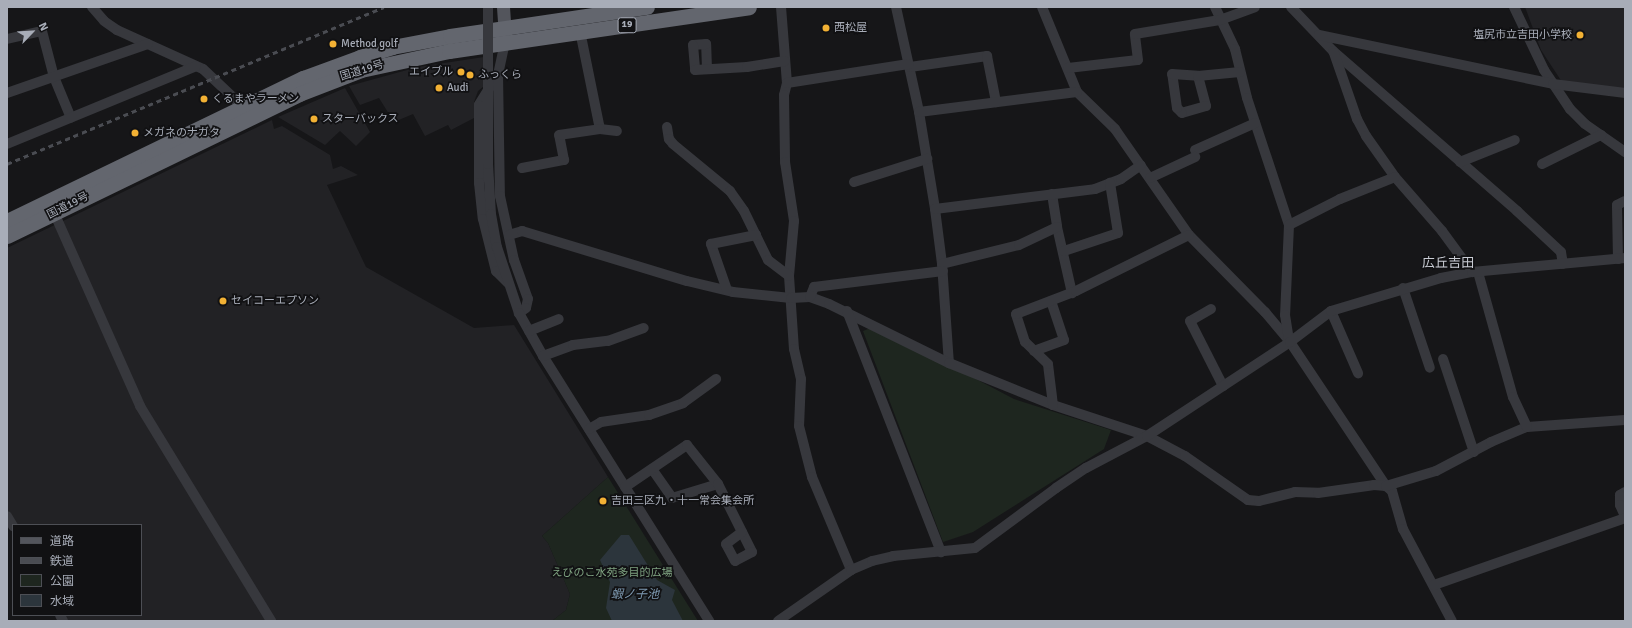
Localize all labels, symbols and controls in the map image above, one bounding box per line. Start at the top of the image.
north arrow [12,12,52,52]
road number: 19 [617,17,637,33]
text: N [36,21,51,33]
place label: 西松屋 [834,21,867,35]
marker: 西松屋 [821,23,831,33]
place label: 塩尻市立吉田小学校 [1473,28,1572,42]
marker: 塩尻市立吉田小学校 [1575,30,1585,40]
place label: Method golf [341,37,398,51]
marker: Method golf [328,39,338,49]
street label: 国道19号 [339,58,385,84]
place label: エイブル [409,65,453,79]
marker: エイブル [456,67,466,77]
place label: ふっくら [478,68,522,82]
marker: ふっくら [465,70,475,80]
place label: Audi [447,81,468,95]
marker: Audi [434,83,444,93]
place label: くるまやラーメン [212,92,300,106]
marker: くるまやラーメン [199,94,209,104]
place label: スターバックス [322,112,399,126]
marker: スターバックス [309,114,319,124]
place label: メガネのナガタ [143,126,220,140]
marker: メガネのナガタ [130,128,140,138]
street label: 国道19号 [45,190,91,222]
district label: 広丘吉田 [1422,255,1474,271]
place label: セイコーエプソン [231,294,319,308]
marker: セイコーエプソン [218,296,228,306]
place label: 吉田三区九・十一常会集会所 [611,494,754,508]
marker: 吉田三区九・十一常会集会所 [598,496,608,506]
legend [12,524,142,616]
text: 道路 [50,534,74,549]
text: 鉄道 [50,554,74,569]
park label: えびのこ水苑多目的広場 [552,566,672,580]
text: 公園 [50,574,74,589]
water label: 蝦ノ子池 [611,588,659,602]
text: 水域 [50,594,74,609]

